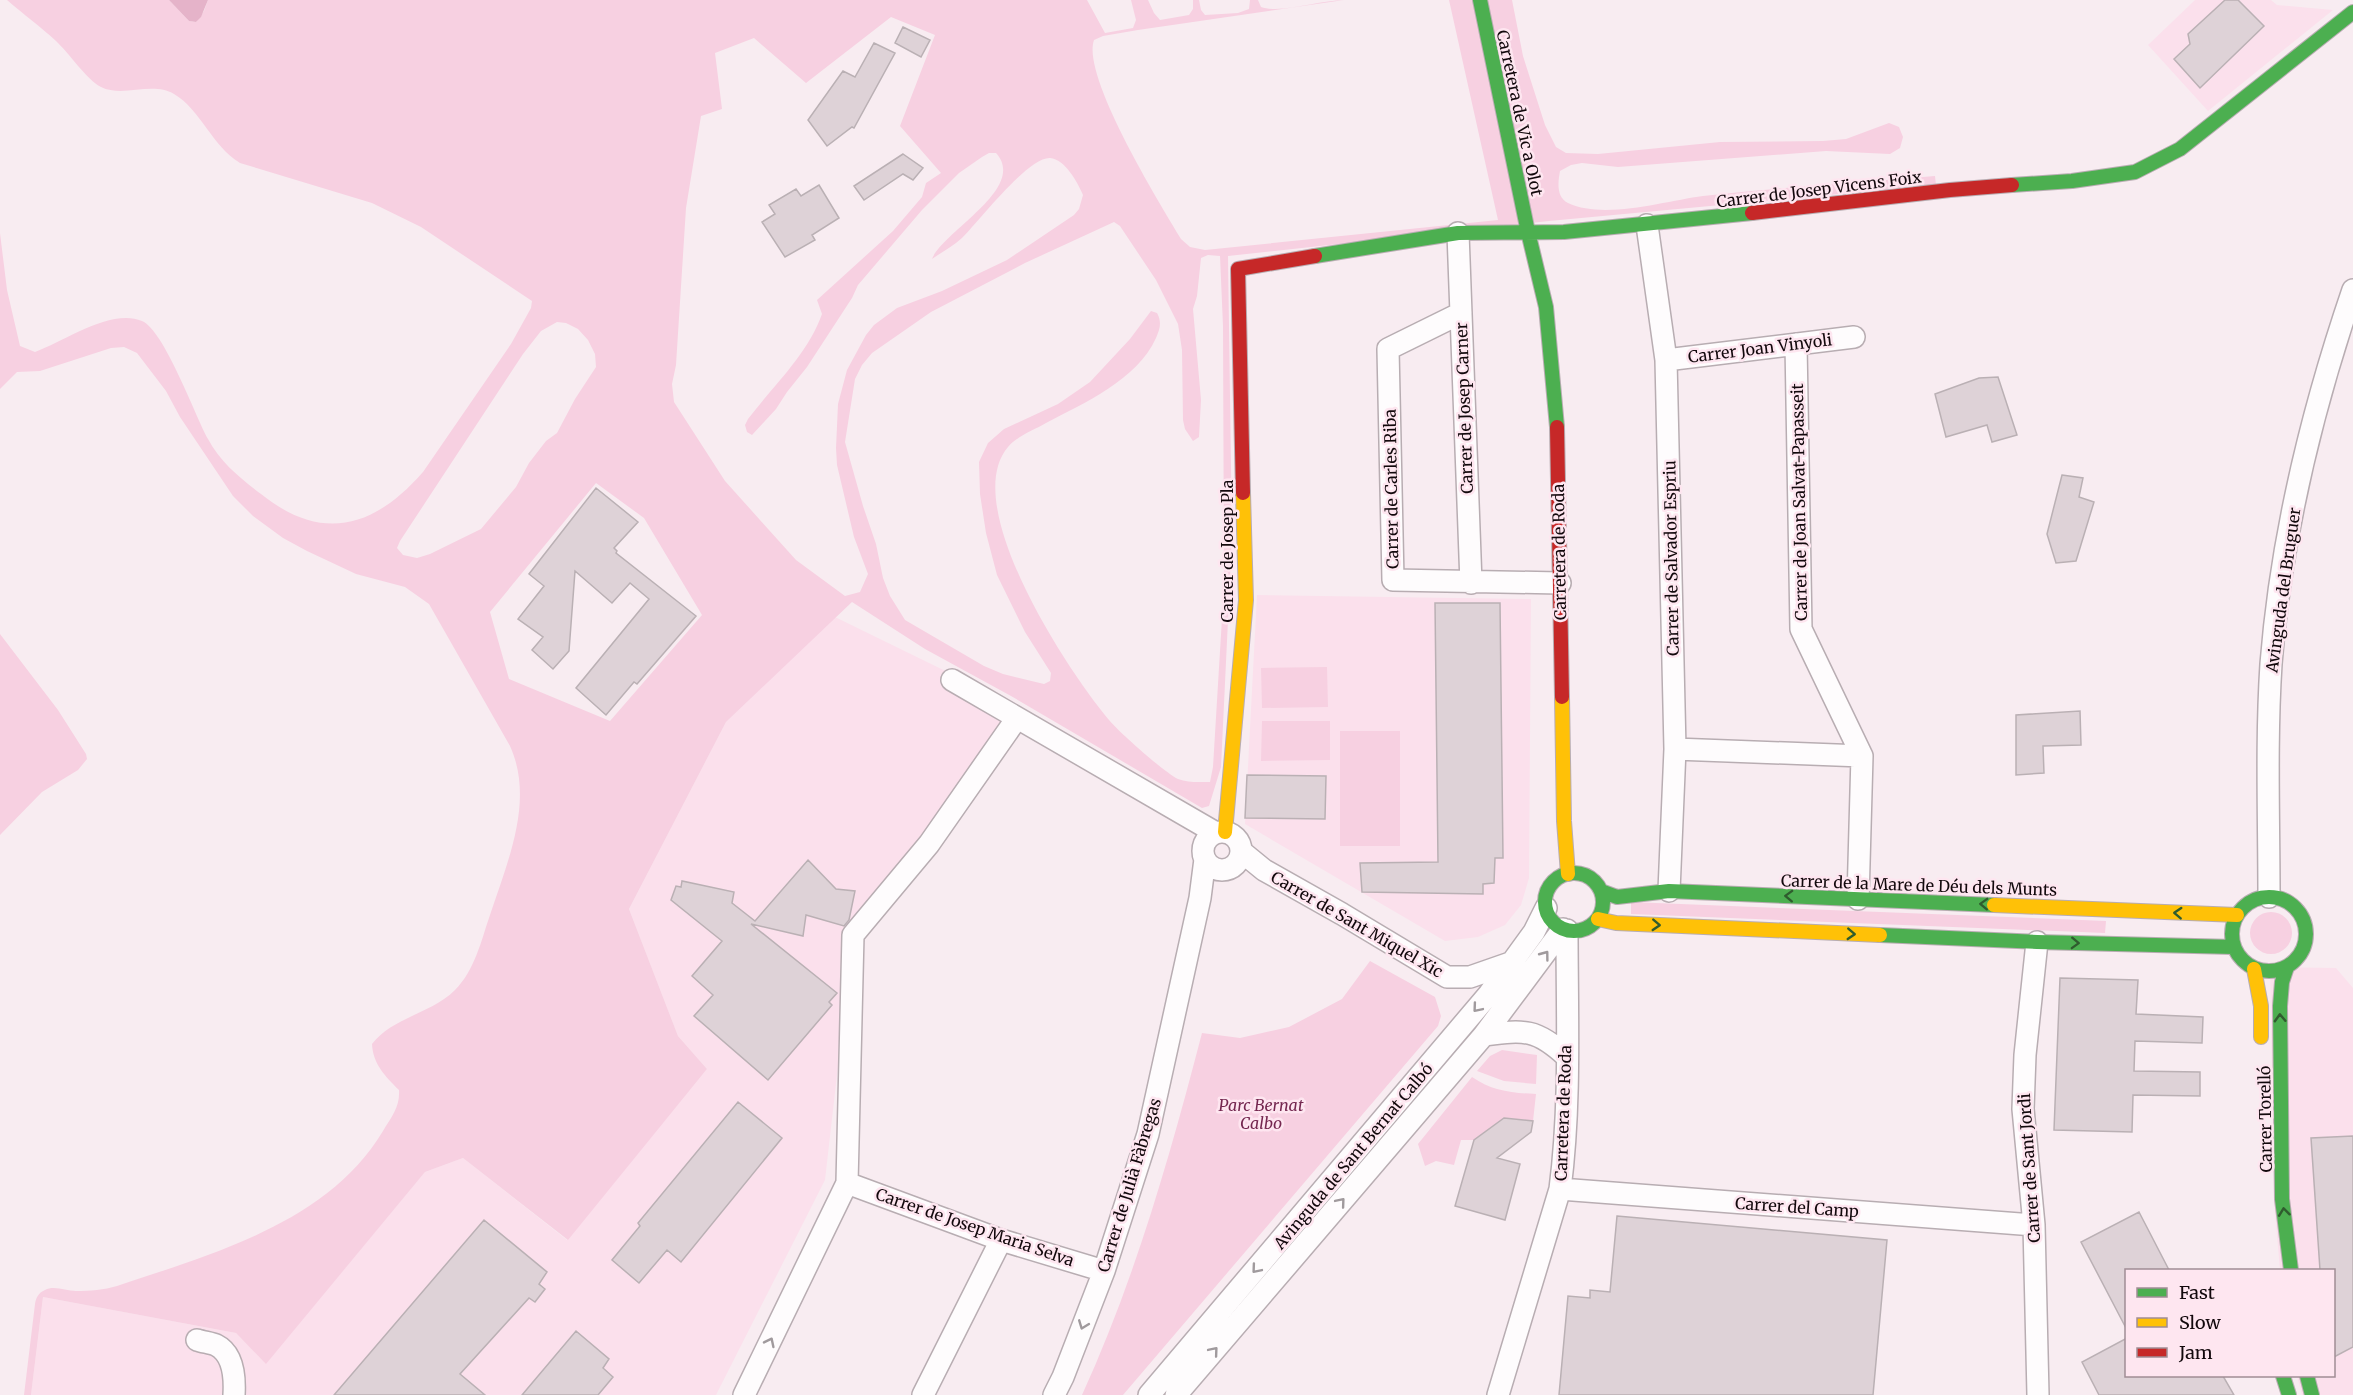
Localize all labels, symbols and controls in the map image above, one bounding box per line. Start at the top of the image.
street label: Carretera de Vic a Olot [1493,28,1548,198]
street label: Carrer de Josep Vicens Foix [1715,166,1923,212]
street label: Carrer de Josep Carner [1451,322,1477,494]
street label: Carrer Joan Vinyoli [1687,329,1833,367]
street label: Carrer de Joan Salvat-Papasseit [1787,382,1811,621]
street label: Carrer de Carles Riba [1380,408,1402,569]
street label: Carrer de Salvador Espriu [1659,460,1683,656]
street label: Carrer de Josep Pla [1217,479,1237,622]
street label: Carretera de Roda [1548,483,1570,620]
street label: Avinguda del Bruguer [2261,506,2304,675]
street label: Carrer de Sant Miquel Xic [1267,867,1447,981]
street label: Carrer de la Mare de Déu dels Munts [1781,870,2058,900]
one-way arrow [1784,890,1793,903]
one-way arrow [1979,898,1988,911]
one-way arrow [2174,907,2183,920]
one-way arrow [1652,918,1661,931]
one-way arrow [1846,927,1855,940]
one-way arrow [2070,937,2079,950]
one-way arrow [1537,951,1548,962]
one-way arrow [1473,1001,1484,1012]
one-way arrow [2274,1013,2286,1022]
street label: Carretera de Roda [1551,1044,1575,1181]
street label: Avinguda de Sant Bernat Calbó [1269,1059,1437,1254]
street label: Carrer Torelló [2254,1065,2276,1173]
street label: Carrer de Sant Jordi [2014,1093,2044,1243]
street label: Carrer de Julià Fàbregas [1093,1095,1165,1274]
park label: Parc Bernat Calbo [1219,1095,1304,1133]
street label: Carrer de Josep Maria Selva [873,1184,1077,1271]
street label: Carrer del Camp [1734,1193,1860,1221]
one-way arrow [1333,1198,1344,1209]
one-way arrow [2278,1208,2291,1217]
one-way arrow [1252,1262,1263,1273]
legend [2125,1269,2335,1377]
text: Fast [2179,1281,2215,1304]
text: Slow [2179,1311,2222,1334]
one-way arrow [1077,1319,1090,1330]
one-way arrow [762,1338,774,1349]
text: Jam [2178,1341,2213,1364]
one-way arrow [1207,1347,1218,1357]

